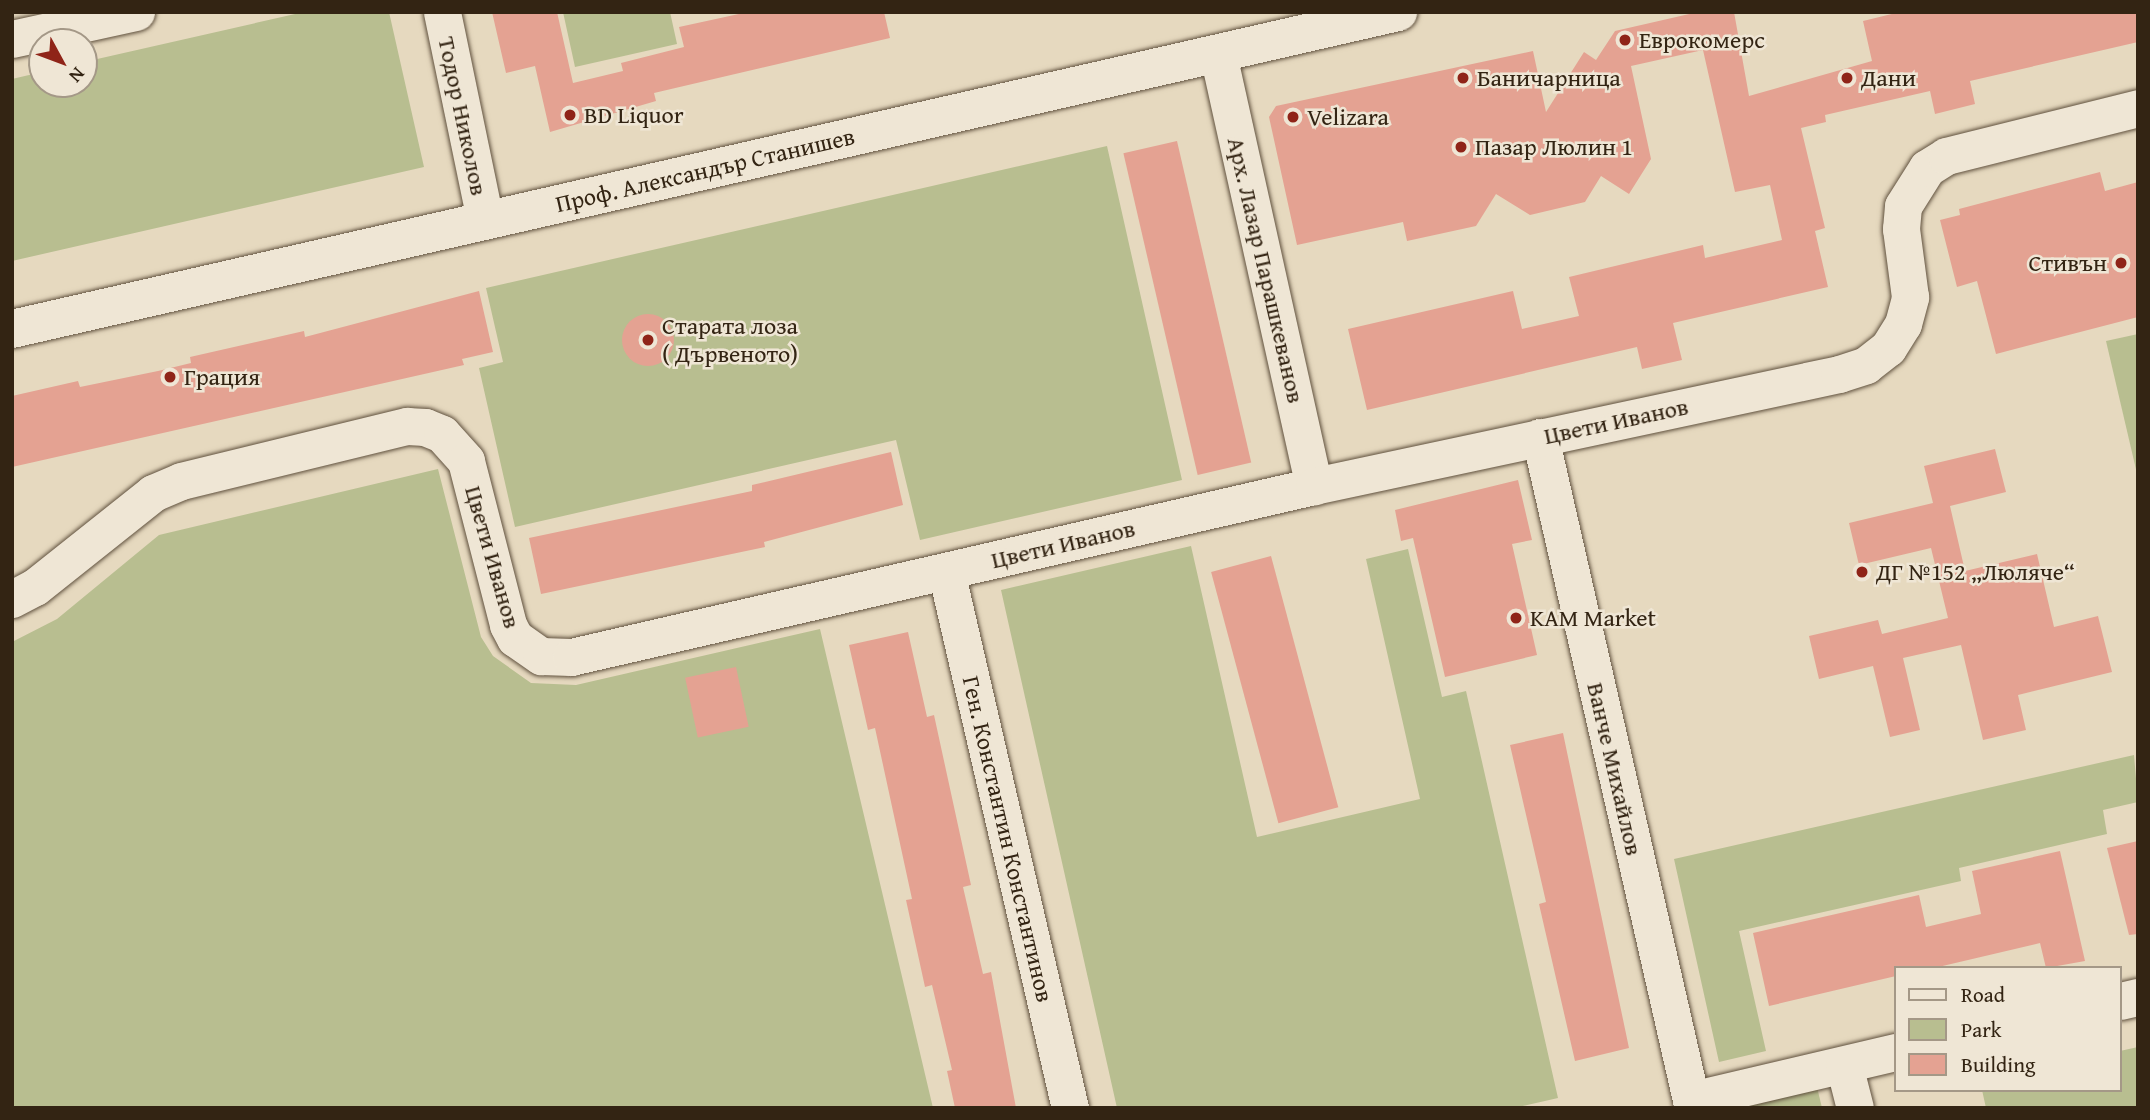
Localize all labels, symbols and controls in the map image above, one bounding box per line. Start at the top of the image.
place label: Еврокомерс [1639,26,1765,54]
north arrow [28,28,98,98]
marker: Еврокомерс [1617,32,1633,48]
street label: Тодор Николов [432,34,494,198]
text: N [63,61,92,89]
place label: Баничарница [1477,64,1621,92]
place label: Дани [1861,64,1916,92]
marker: Баничарница [1455,70,1471,86]
marker: Дани [1839,70,1855,86]
place label: BD Liquor [584,101,684,129]
place label: Velizara [1307,103,1389,131]
marker: BD Liquor [562,107,578,123]
marker: Velizara [1285,109,1301,125]
street label: Проф. Александър Станишев [553,122,857,218]
place label: Пазар Люлин 1 [1475,133,1633,161]
street label: Арх. Лазар Парашкеванов [1221,134,1311,406]
marker: Пазар Люлин 1 [1453,139,1469,155]
place label: Стивън [2028,249,2107,277]
marker: Стивън [2113,255,2129,271]
place label: Старата лоза ( Дървеното) [662,312,798,368]
marker: Старата лоза ( Дървеното) [640,332,656,348]
place label: Грация [184,363,260,391]
marker: Грация [162,369,178,385]
street label: Цвети Иванов [1541,392,1691,450]
street label: Цвети Иванов [459,482,527,632]
street label: Цвети Иванов [988,513,1138,575]
place label: ДГ №152 „Люляче“ [1876,558,2075,586]
marker: ДГ №152 „Люляче“ [1854,564,1870,580]
place label: KAM Market [1530,604,1656,632]
marker: KAM Market [1508,610,1524,626]
street label: Ген. Константин Константинов [956,673,1060,1005]
street label: Ванче Михайлов [1581,680,1649,858]
legend [1895,966,2122,1092]
text: Road [1961,979,2005,1010]
text: Park [1961,1014,2002,1045]
text: Building [1961,1049,2035,1080]

